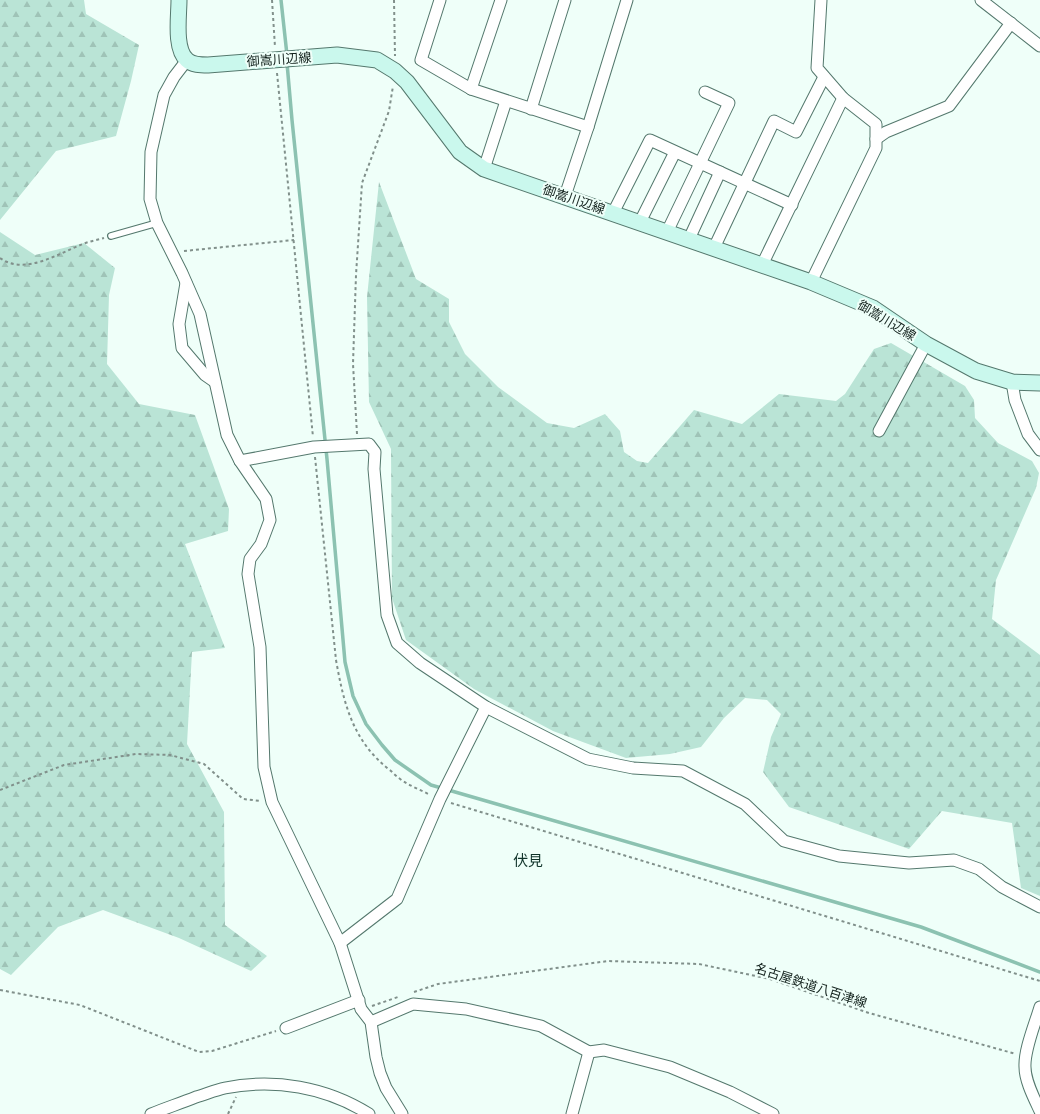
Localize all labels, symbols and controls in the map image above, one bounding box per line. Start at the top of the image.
street label: 御嵩川辺線 [246,50,312,69]
street label: 御嵩川辺線 [541,182,607,217]
street label: 御嵩川辺線 [855,297,918,344]
district label: 伏見 [513,852,543,870]
street label: 名古屋鉄道八百津線 [753,960,869,1011]

